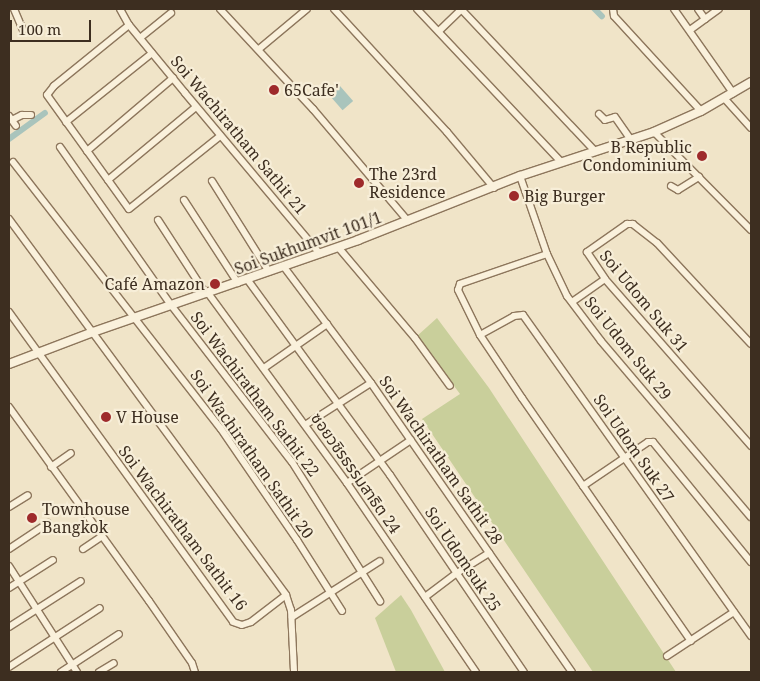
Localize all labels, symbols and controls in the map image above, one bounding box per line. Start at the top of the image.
scale bar [12,10,94,42]
text: 100 m [18,19,61,39]
street label: Soi Wachiratham Sathit 21 [167,52,311,218]
place label: 65Cafe' [284,80,339,100]
marker: 65Cafe' [268,84,280,96]
place label: B Republic Condominium [583,137,692,175]
marker: B Republic Condominium [696,150,708,162]
place label: The 23rd Residence [369,164,446,202]
marker: The 23rd Residence [353,177,365,189]
place label: Big Burger [524,186,605,206]
marker: Big Burger [508,190,520,202]
street label: Soi Sukhumvit 101/1 [232,207,384,279]
street label: Soi Udom Suk 31 [596,246,692,356]
place label: Café Amazon [104,274,205,294]
marker: Café Amazon [209,278,221,290]
street label: Soi Udom Suk 29 [580,292,676,404]
street label: Soi Wachiratham Sathit 22 [187,308,323,480]
street label: Soi Wachiratham Sathit 20 [186,366,318,542]
street label: Soi Wachiratham Sathit 28 [375,372,507,548]
street label: Soi Udom Suk 27 [590,390,678,506]
place label: V House [116,407,179,427]
street label: ซอยวชิรธรรมสาธิต 24 [307,409,405,537]
marker: V House [100,411,112,423]
street label: Soi Wachiratham Sathit 16 [115,442,251,614]
place label: Townhouse Bangkok [42,499,130,537]
street label: Soi Udomsuk 25 [421,503,505,615]
marker: Townhouse Bangkok [26,512,38,524]

